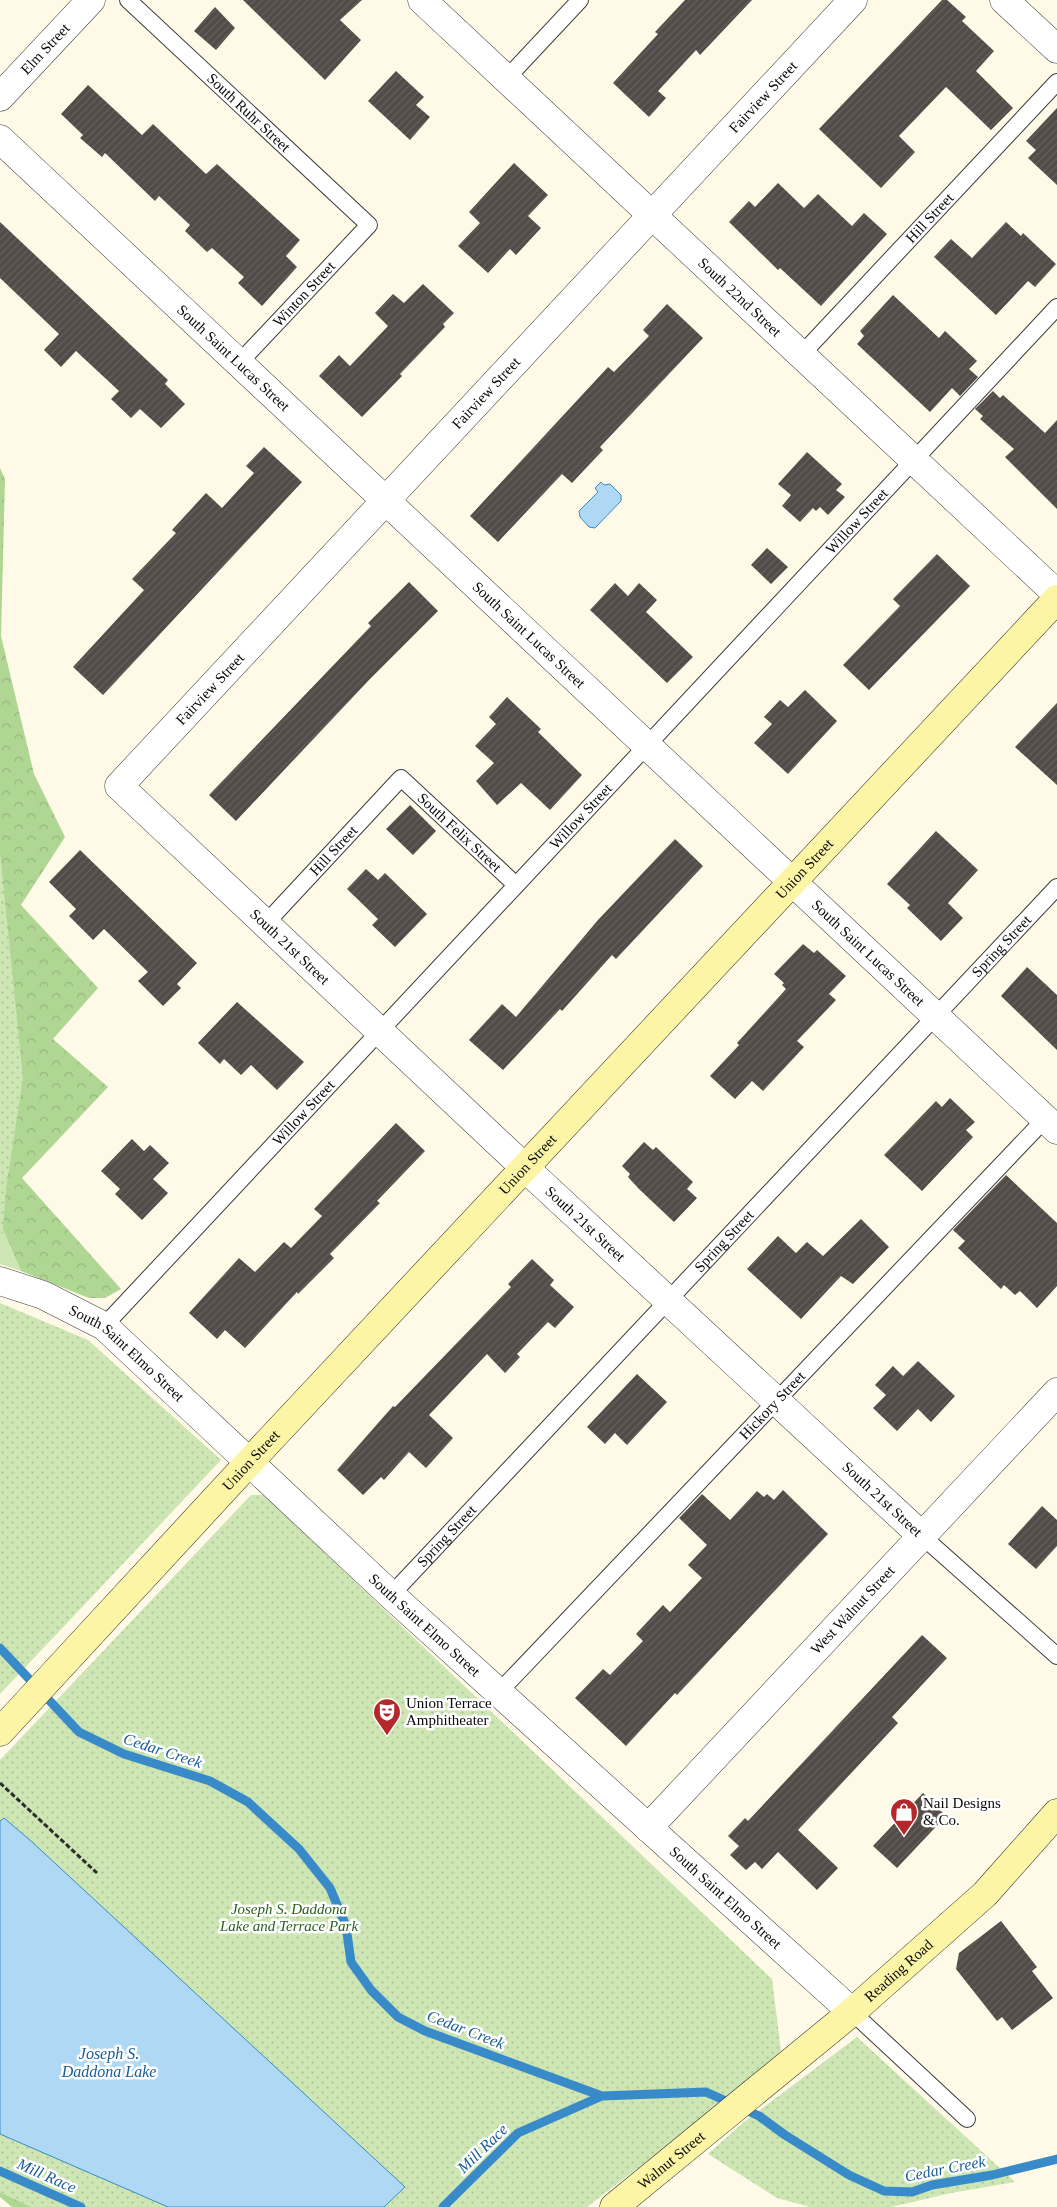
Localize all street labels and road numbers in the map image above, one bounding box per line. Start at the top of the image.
street label: Elm Street [17,20,73,78]
street label: Fairview Street [726,57,801,136]
street label: South Ruhr Street [204,70,294,156]
street label: Hill Street [903,189,957,246]
street label: South 22nd Street [695,255,785,340]
street label: Winton Street [270,258,339,330]
street label: South Saint Lucas Street [174,301,294,415]
street label: Fairview Street [449,353,524,432]
street label: Willow Street [822,485,892,557]
street label: South Saint Lucas Street [469,578,589,692]
street label: Fairview Street [173,649,248,728]
street label: Willow Street [547,780,616,852]
street label: South Felix Street [414,790,505,876]
street label: Hill Street [306,822,361,879]
street label: Union Street [773,835,837,902]
street label: South Saint Lucas Street [809,896,928,1010]
street label: South 21st Street [247,906,333,988]
street label: Spring Street [969,911,1035,980]
street label: Willow Street [269,1076,338,1149]
street label: Union Street [496,1131,560,1198]
street label: South 21st Street [542,1183,629,1265]
street label: Spring Street [691,1206,757,1275]
street label: South Saint Elmo Street [67,1302,188,1405]
street label: Hickory Street [736,1367,809,1443]
street label: Union Street [219,1426,283,1494]
street label: South 21st Street [839,1458,926,1540]
street label: Spring Street [414,1501,480,1570]
street label: West Walnut Street [807,1562,898,1657]
street label: South Saint Elmo Street [366,1570,484,1680]
street label: South Saint Elmo Street [666,1843,785,1953]
street label: Reading Road [861,1936,936,2005]
street label: Walnut Street [635,2127,709,2192]

